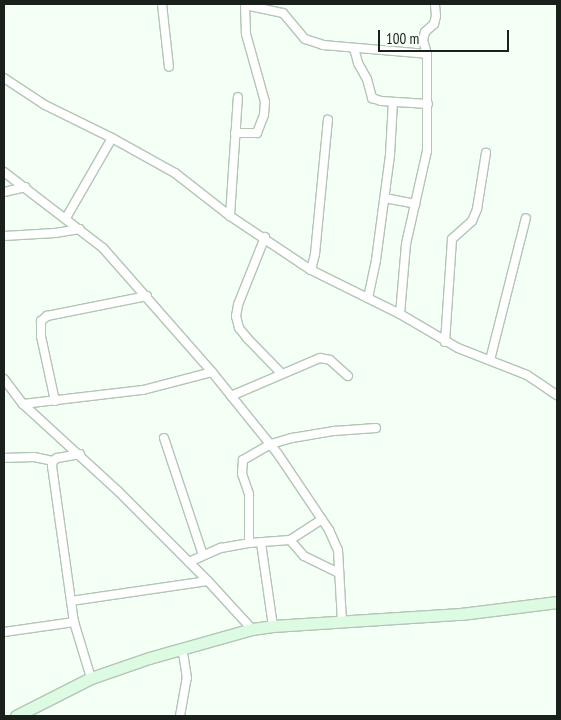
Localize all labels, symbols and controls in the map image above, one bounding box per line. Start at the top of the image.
scale bar [381,20,512,52]
text: 100 m [386,29,419,48]

